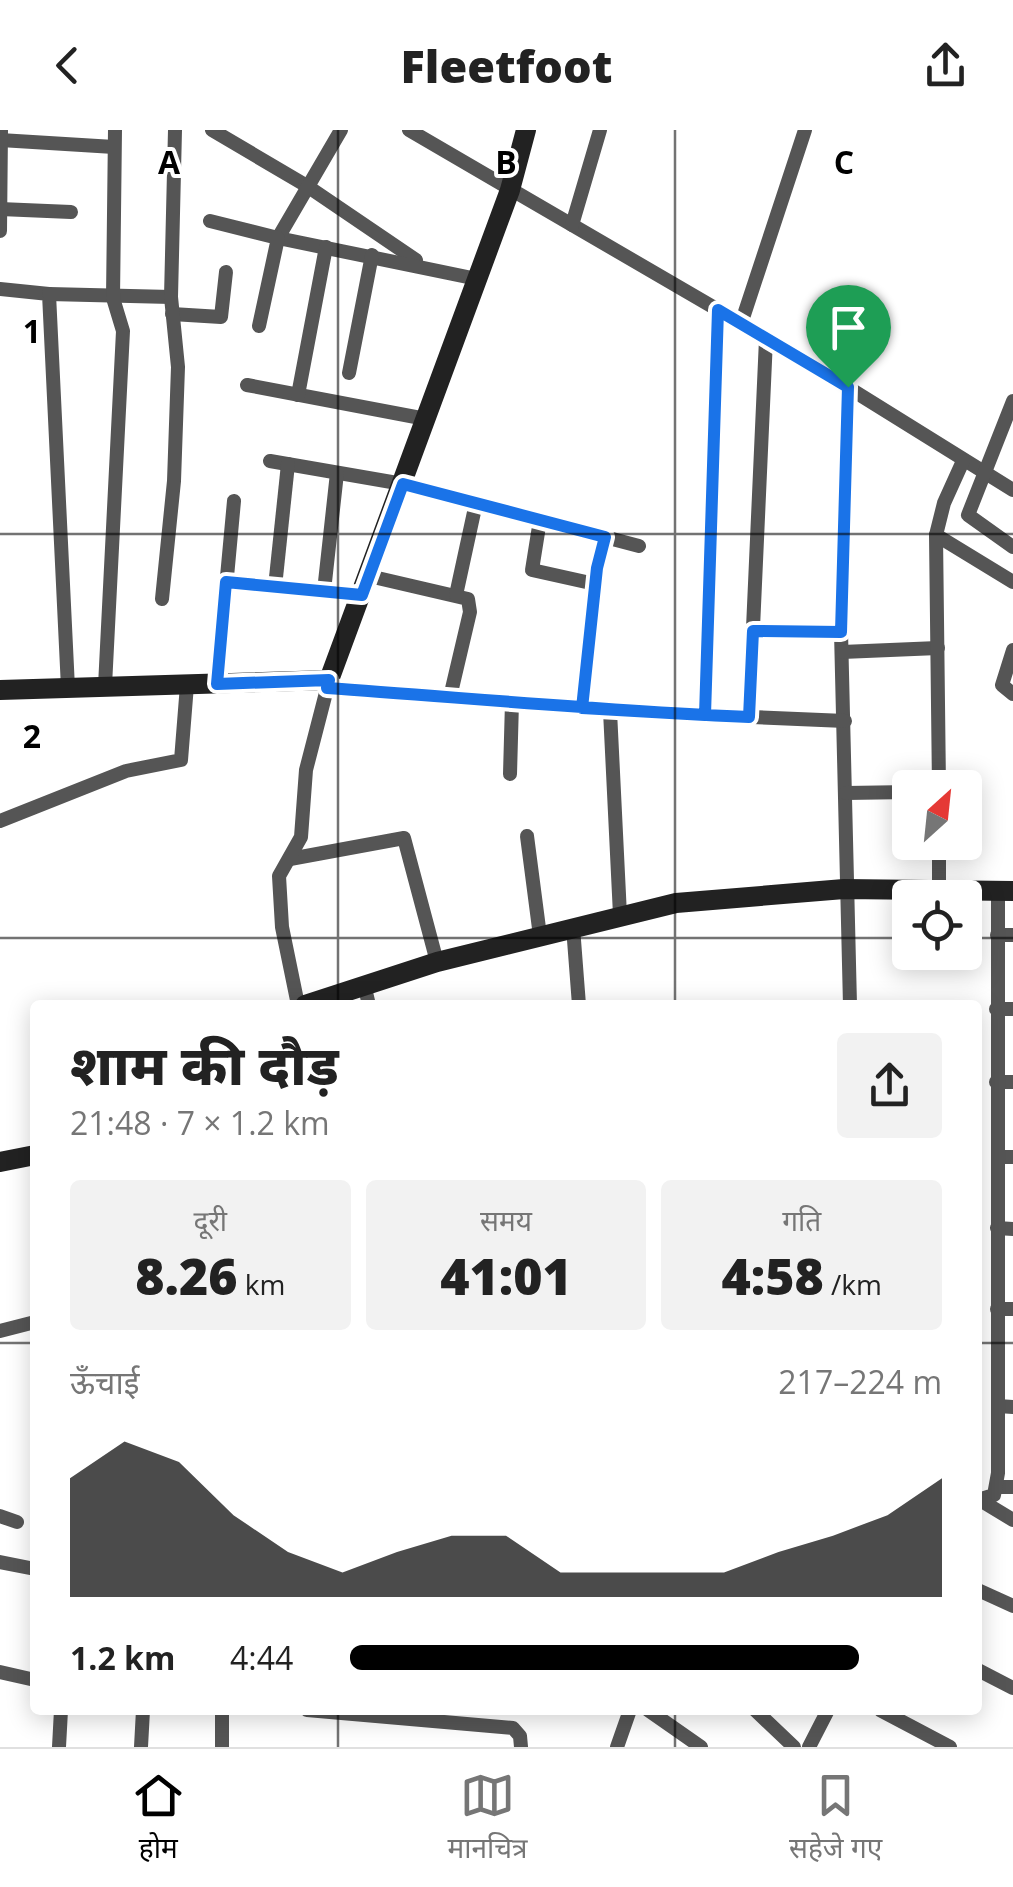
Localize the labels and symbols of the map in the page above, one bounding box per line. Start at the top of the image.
text: A [158,140,181,183]
text: B [495,140,517,183]
text: C [834,140,854,183]
pin [806,285,891,388]
text: 1 [23,309,41,352]
text: 2 [23,714,41,757]
north arrow [892,770,982,860]

